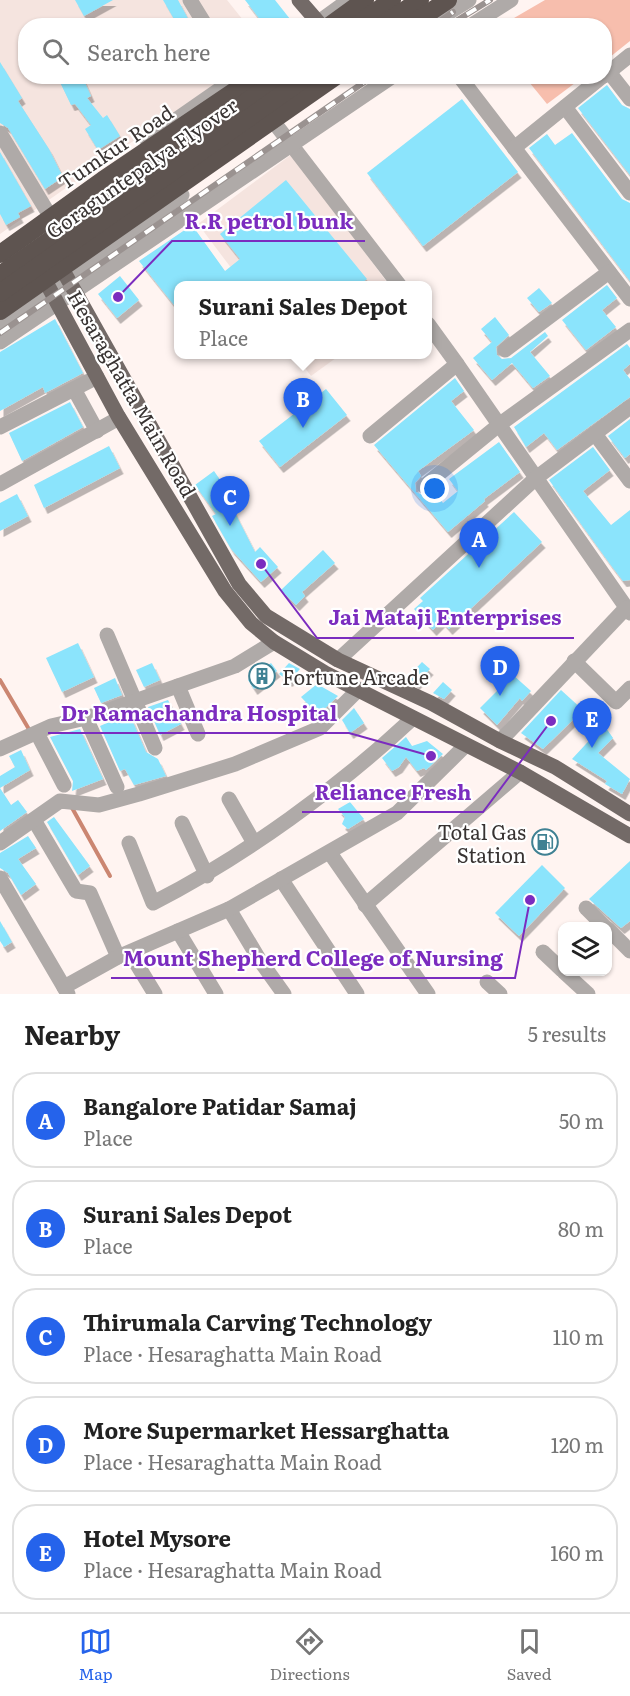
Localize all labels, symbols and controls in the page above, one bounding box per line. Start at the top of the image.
search box [18,18,612,84]
icon: search [39,35,72,68]
text: Search here [87,35,210,68]
street label: Goraguntepalya Flyover [39,89,243,245]
street label: Tumkur Road [51,96,179,196]
callout: R.R petrol bunk [172,202,365,241]
text: R.R petrol bunk [185,204,354,235]
popup [174,281,432,359]
street label: Hesaraghatta Main Road [61,284,205,502]
text: Surani Sales Depot [199,289,407,322]
text: Place [199,322,248,352]
pin: B [284,378,322,428]
your location [420,474,449,503]
pin: C [210,476,250,526]
pin: A [460,518,498,568]
callout: Jai Mataji Enterprises [317,599,574,638]
text: Jai Mataji Enterprises [329,600,561,631]
pin: D [480,646,520,696]
building icon: Fortune Arcade [247,661,277,691]
place label: Fortune Arcade [282,661,429,691]
callout: Dr Ramachandra Hospital [48,694,349,733]
text: Dr Ramachandra Hospital [61,696,338,727]
pin: E [572,698,612,748]
callout: Reliance Fresh [302,773,483,812]
text: Reliance Fresh [314,775,472,806]
place label: Total Gas Station [437,816,526,869]
fuel station icon: Total Gas Station [530,827,560,857]
map controls [558,922,612,976]
button: layers [558,922,612,976]
callout: Mount Shepherd College of Nursing [111,939,515,978]
text: Mount Shepherd College of Nursing [123,941,503,972]
text: Nearby [24,1014,120,1053]
text: 5 results [528,1018,606,1048]
text: Bangalore Patidar Samaj [83,1089,357,1122]
text: A [38,1105,53,1135]
text: 50 m [559,1105,604,1135]
text: Place [83,1122,133,1152]
text: Surani Sales Depot [83,1197,292,1230]
text: B [39,1213,52,1243]
text: 80 m [558,1213,604,1243]
text: Place [83,1230,133,1260]
text: Thirumala Carving Technology [83,1305,432,1338]
text: C [38,1321,53,1351]
text: 110 m [553,1321,604,1351]
text: Place · Hesaraghatta Main Road [83,1338,382,1368]
text: More Supermarket Hessarghatta [83,1413,449,1446]
text: D [38,1429,53,1459]
text: 120 m [551,1429,604,1459]
text: Place · Hesaraghatta Main Road [83,1446,382,1476]
text: Hotel Mysore [83,1521,231,1554]
text: E [39,1537,52,1567]
text: 160 m [550,1537,604,1567]
text: Place · Hesaraghatta Main Road [83,1554,382,1584]
tab: Map [79,1625,113,1685]
tab: Directions [270,1625,350,1685]
tab: Saved [507,1625,551,1685]

